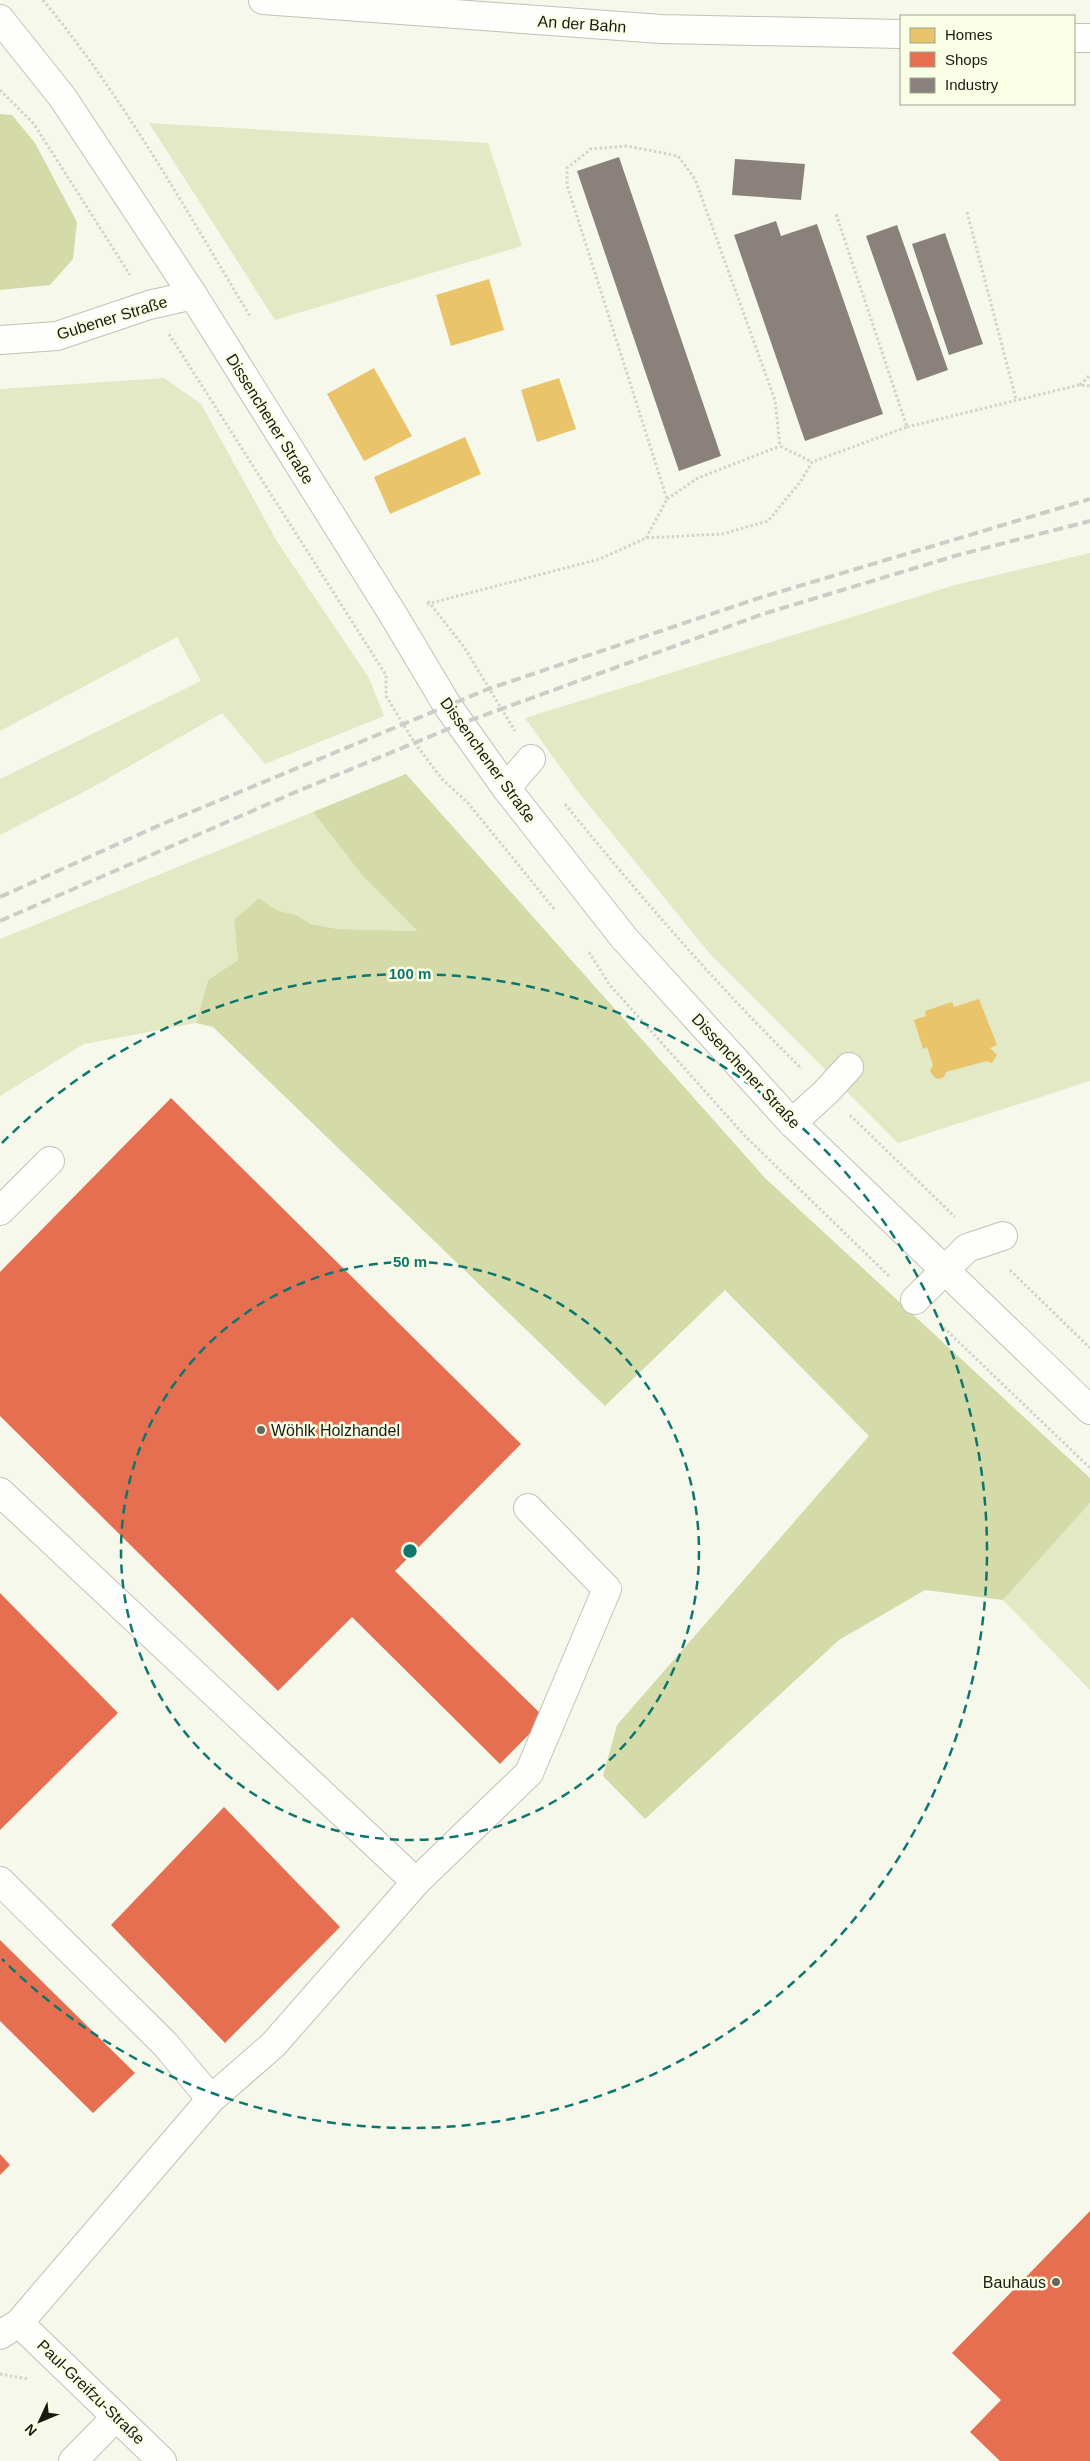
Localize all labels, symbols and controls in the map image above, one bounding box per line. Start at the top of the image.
street label: An der Bahn [537,12,627,36]
legend [900,15,1075,105]
text: Homes [945,26,993,43]
text: Shops [945,51,988,68]
text: Industry [945,76,999,93]
street label: Gubener Straße [55,293,169,343]
street label: Dissenchener Straße [223,351,317,487]
street label: Dissenchener Straße [437,694,539,826]
text: 100 m [389,965,431,982]
street label: Dissenchener Straße [689,1010,804,1132]
text: 50 m [393,1253,427,1270]
place label: Wöhlk Holzhandel [271,1422,400,1439]
marker: Wöhlk Holzhandel [255,1424,267,1436]
centre of rings [401,1542,419,1560]
place label: Bauhaus [983,2274,1046,2291]
marker: Bauhaus [1050,2276,1062,2288]
street label: Paul-Greifzu-Straße [34,2336,148,2448]
north arrow [15,2396,65,2446]
text: N [21,2421,40,2439]

